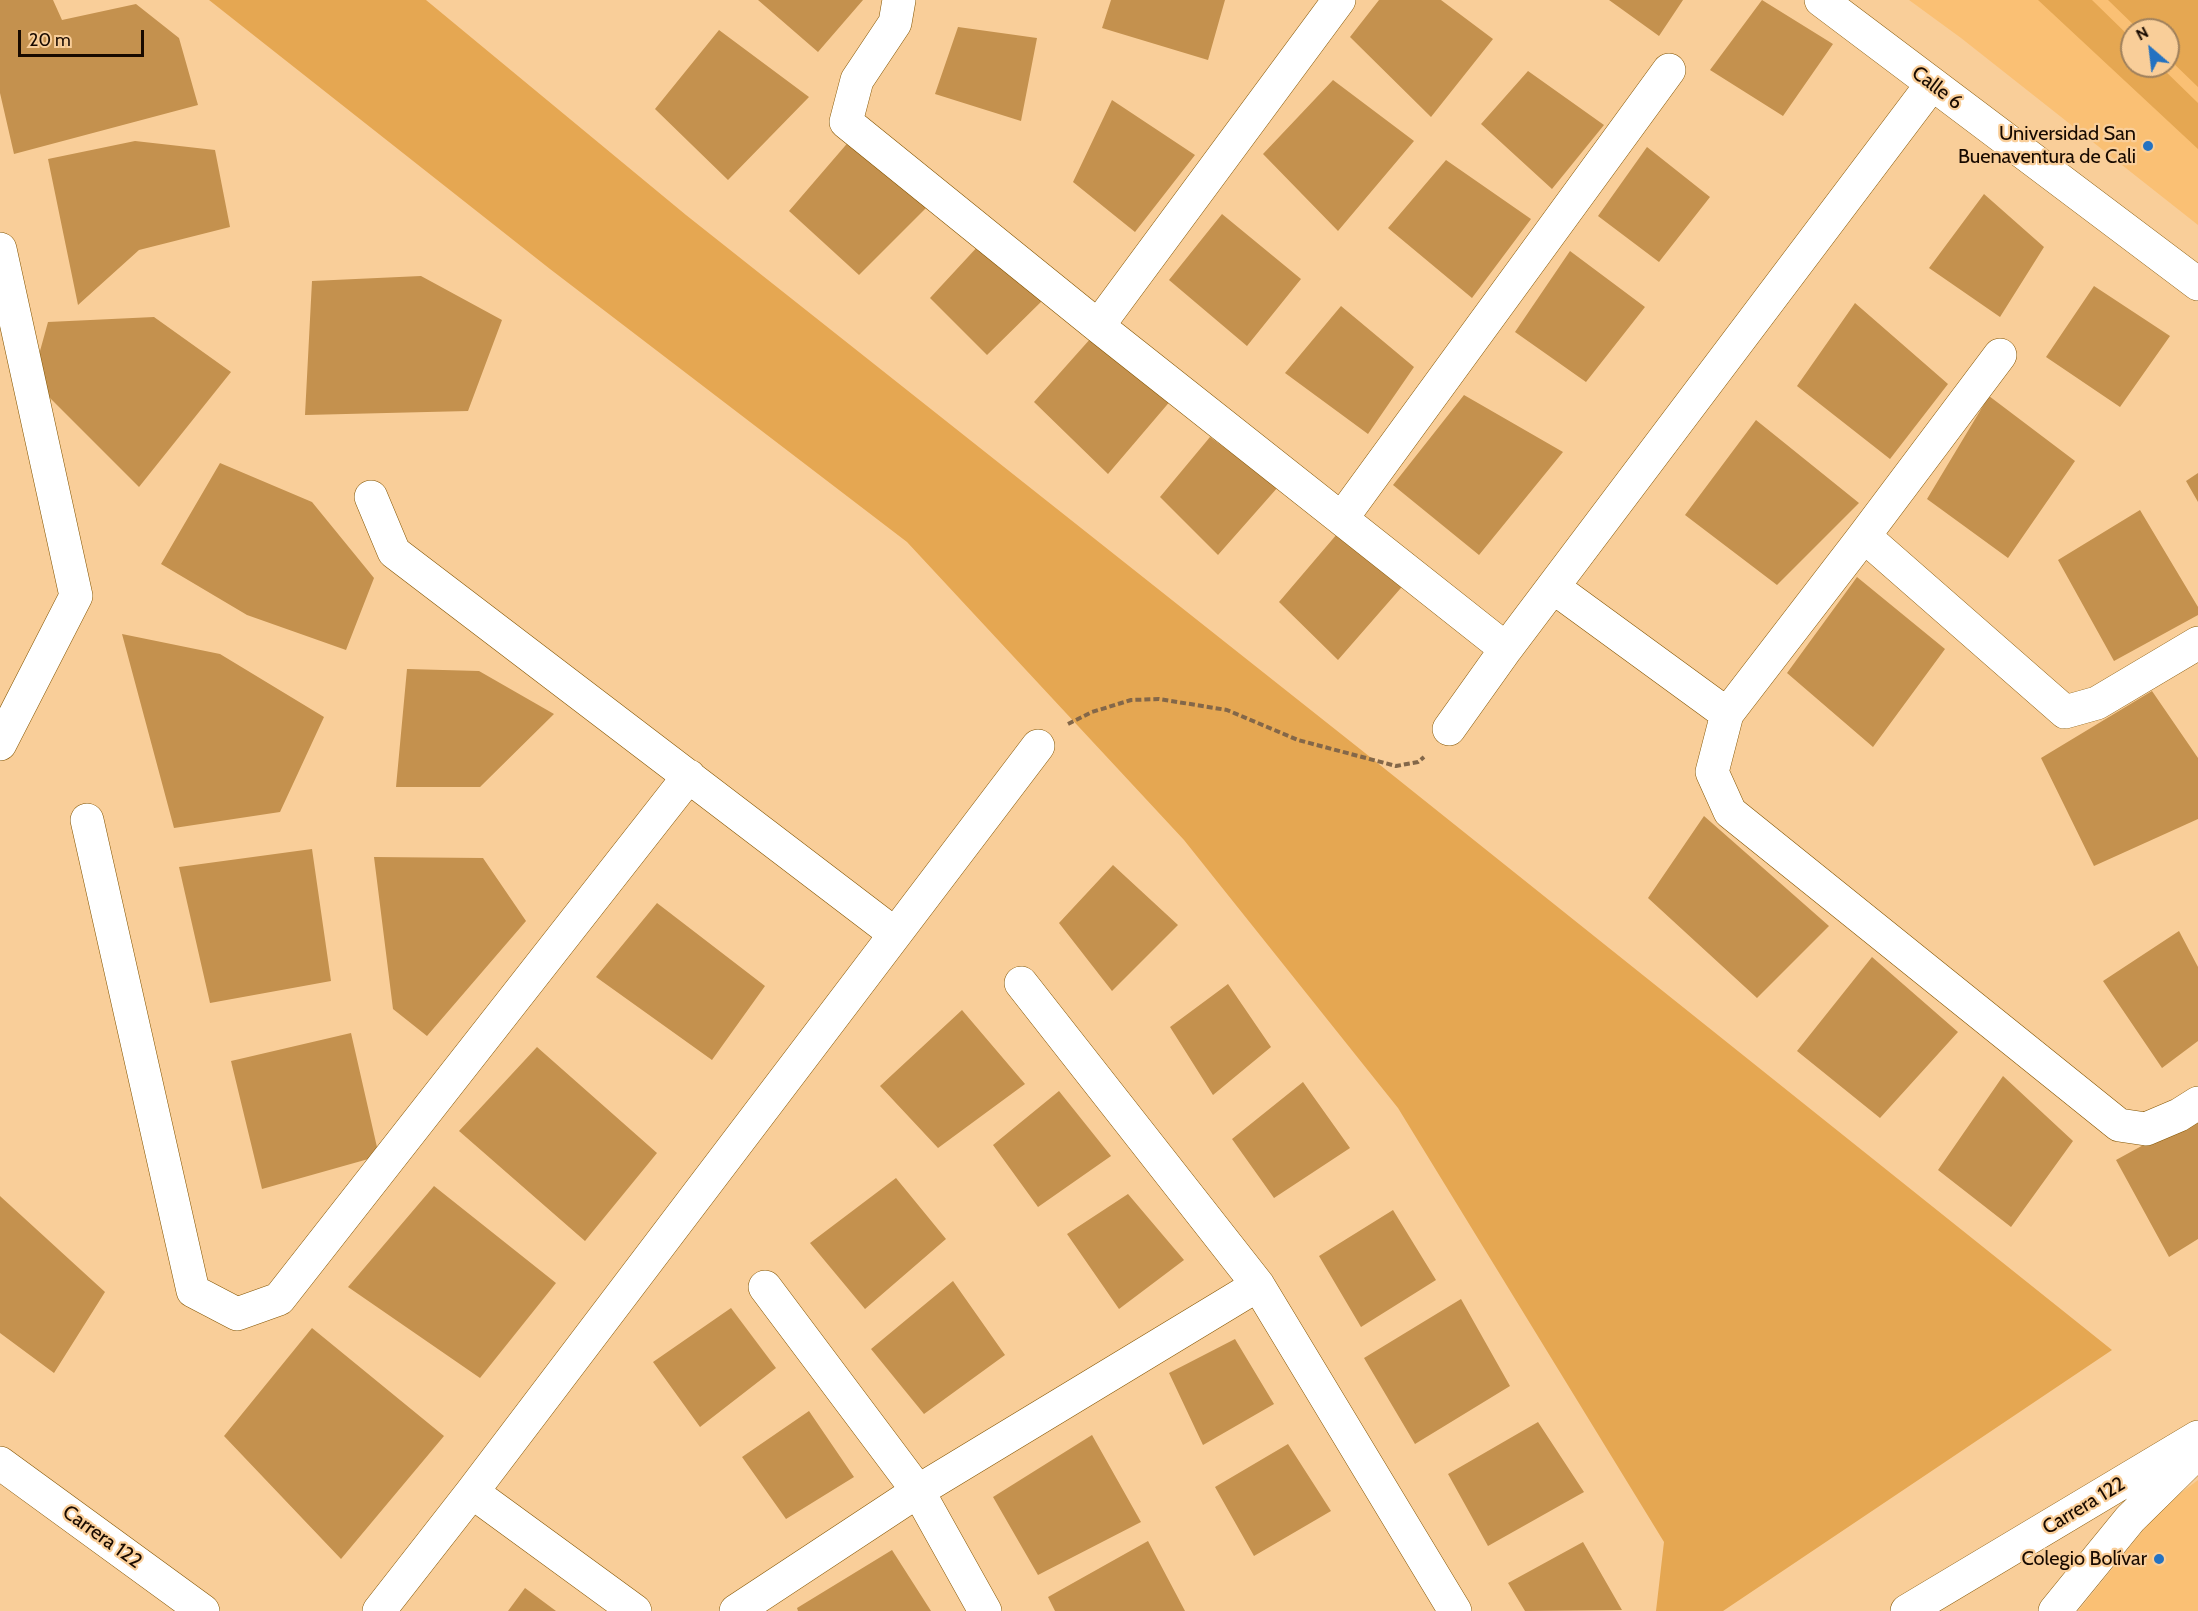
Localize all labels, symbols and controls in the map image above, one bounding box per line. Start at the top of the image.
scale bar [21,18,147,56]
north arrow [2120,18,2180,78]
text: N [2133,22,2152,44]
text: 20 m [29,29,71,51]
street label: Calle 6 [1907,61,1967,115]
place label: Universidad San Buenaventura de Cali [1958,122,2136,169]
marker: Universidad San Buenaventura de Cali [2141,139,2155,153]
street label: Carrera 122 [2038,1472,2130,1540]
street label: Carrera 122 [58,1500,146,1574]
place label: Colegio Bolívar [2021,1547,2147,1571]
marker: Colegio Bolívar [2152,1552,2166,1566]

